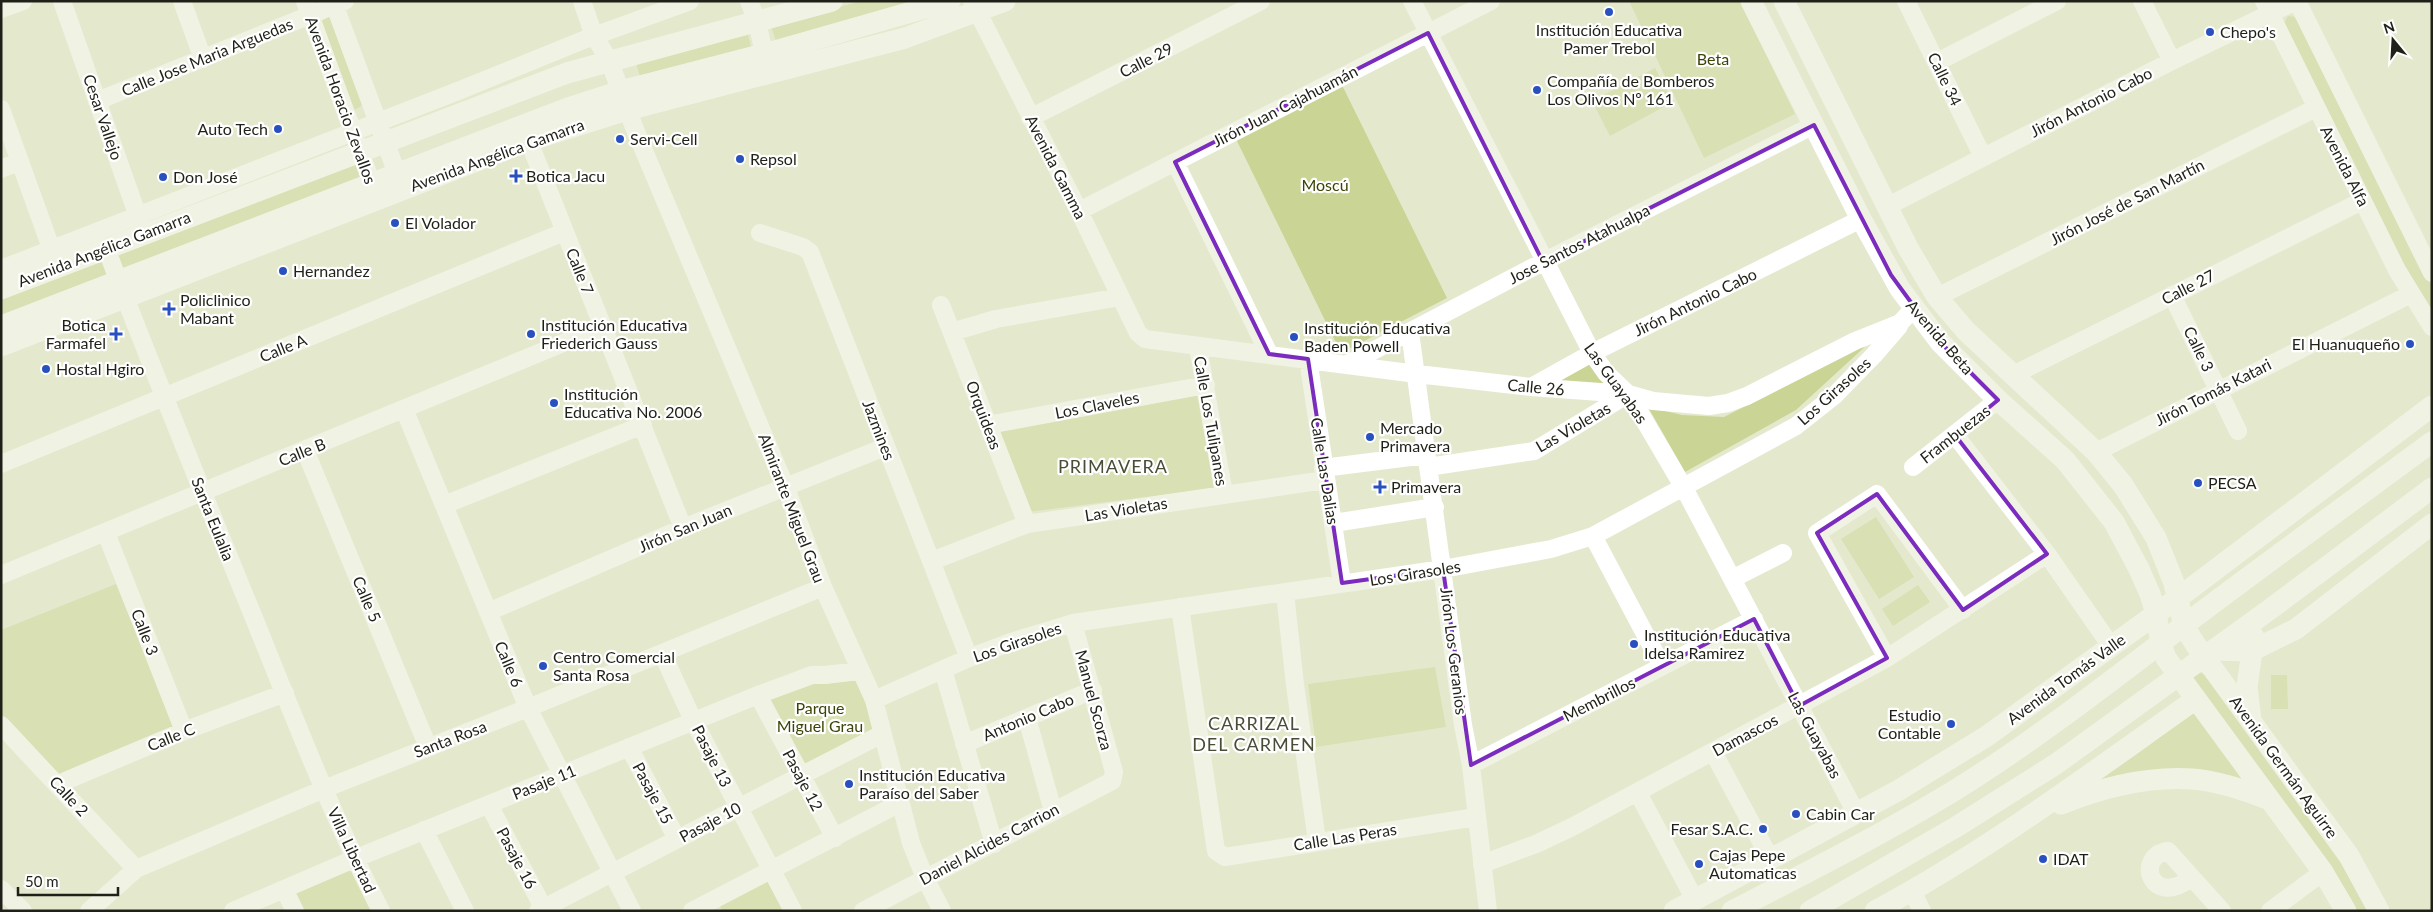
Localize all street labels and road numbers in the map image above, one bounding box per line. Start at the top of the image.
street label: Calle Jose Maria Arguedas [118,13,295,100]
street label: Avenida Horacio Zevallos [302,13,381,186]
street label: Calle 29 [1116,38,1176,81]
street label: Calle 34 [1924,49,1967,109]
street label: Jirón Juan Cajahuamán [1209,61,1360,150]
street label: Jirón Antonio Cabo [2027,63,2155,141]
street label: Cesar Vallejo [80,71,127,162]
street label: Avenida Gamma [1022,112,1091,222]
street label: Avenida Angélica Gamarra [407,114,586,195]
street label: Avenida Alfa [2317,122,2374,209]
street label: Jirón José de San Martín [2046,154,2207,249]
street label: Jose Santos Atahualpa [1505,200,1653,287]
street label: Avenida Angélica Gamarra [15,207,193,290]
street label: Calle 7 [563,245,598,297]
street label: Jirón Antonio Cabo [1630,264,1759,340]
street label: Calle 27 [2158,265,2218,308]
street label: Avenida Beta [1903,295,1978,378]
street label: Calle 3 [2180,323,2219,375]
street label: Calle A [257,329,309,366]
street label: Las Guayabas [1581,339,1652,427]
street label: Los Girasoles [1793,353,1874,428]
street label: Calle Los Tulipanes [1191,354,1232,487]
street label: Jirón Tomás Katari [2151,354,2274,429]
street label: Calle 26 [1507,375,1565,398]
street label: Orquideas [963,378,1006,452]
street label: Los Claveles [1053,387,1141,422]
street label: Jazmines [859,397,900,463]
street label: Las Violetas [1532,398,1614,456]
street label: Frambuezas [1916,400,1994,467]
street label: Calle Las Dalias [1308,416,1343,526]
street label: Almirante Miguel Grau [755,430,830,585]
street label: Calle B [275,434,328,470]
street label: Santa Eulalia [188,474,239,563]
street label: Las Violetas [1083,493,1169,524]
street label: Jirón San Juan [635,499,734,556]
street label: Los Girasoles [1368,556,1462,589]
street label: Calle 5 [349,573,386,625]
street label: Jirón Los Geranios [1437,586,1472,716]
street label: Calle 3 [128,606,163,658]
street label: Los Girasoles [970,618,1063,665]
street label: Avenida Tomás Valle [2003,629,2129,728]
street label: Calle 6 [491,638,528,690]
street label: Manuel Scorza [1072,648,1117,752]
street label: Membrillos [1560,672,1638,725]
street label: Las Guayabas [1785,688,1846,781]
street label: Antonio Cabo [979,689,1076,744]
street label: Avenida Germán Aguirre [2226,692,2343,842]
street label: Damascos [1709,709,1781,760]
street label: Santa Rosa [411,716,489,761]
street label: Calle C [144,718,198,755]
street label: Pasaje 13 [689,722,736,790]
street label: Pasaje 12 [779,746,828,814]
street label: Pasaje 15 [629,759,678,827]
street label: Pasaje 11 [509,760,578,803]
street label: Calle 2 [46,772,93,820]
street label: Pasaje 10 [676,797,744,846]
street label: Daniel Alcides Carrion [916,799,1062,888]
street label: Villa Libertad [324,804,381,896]
street label: Calle Las Peras [1292,819,1398,854]
street label: Pasaje 16 [493,824,542,892]

